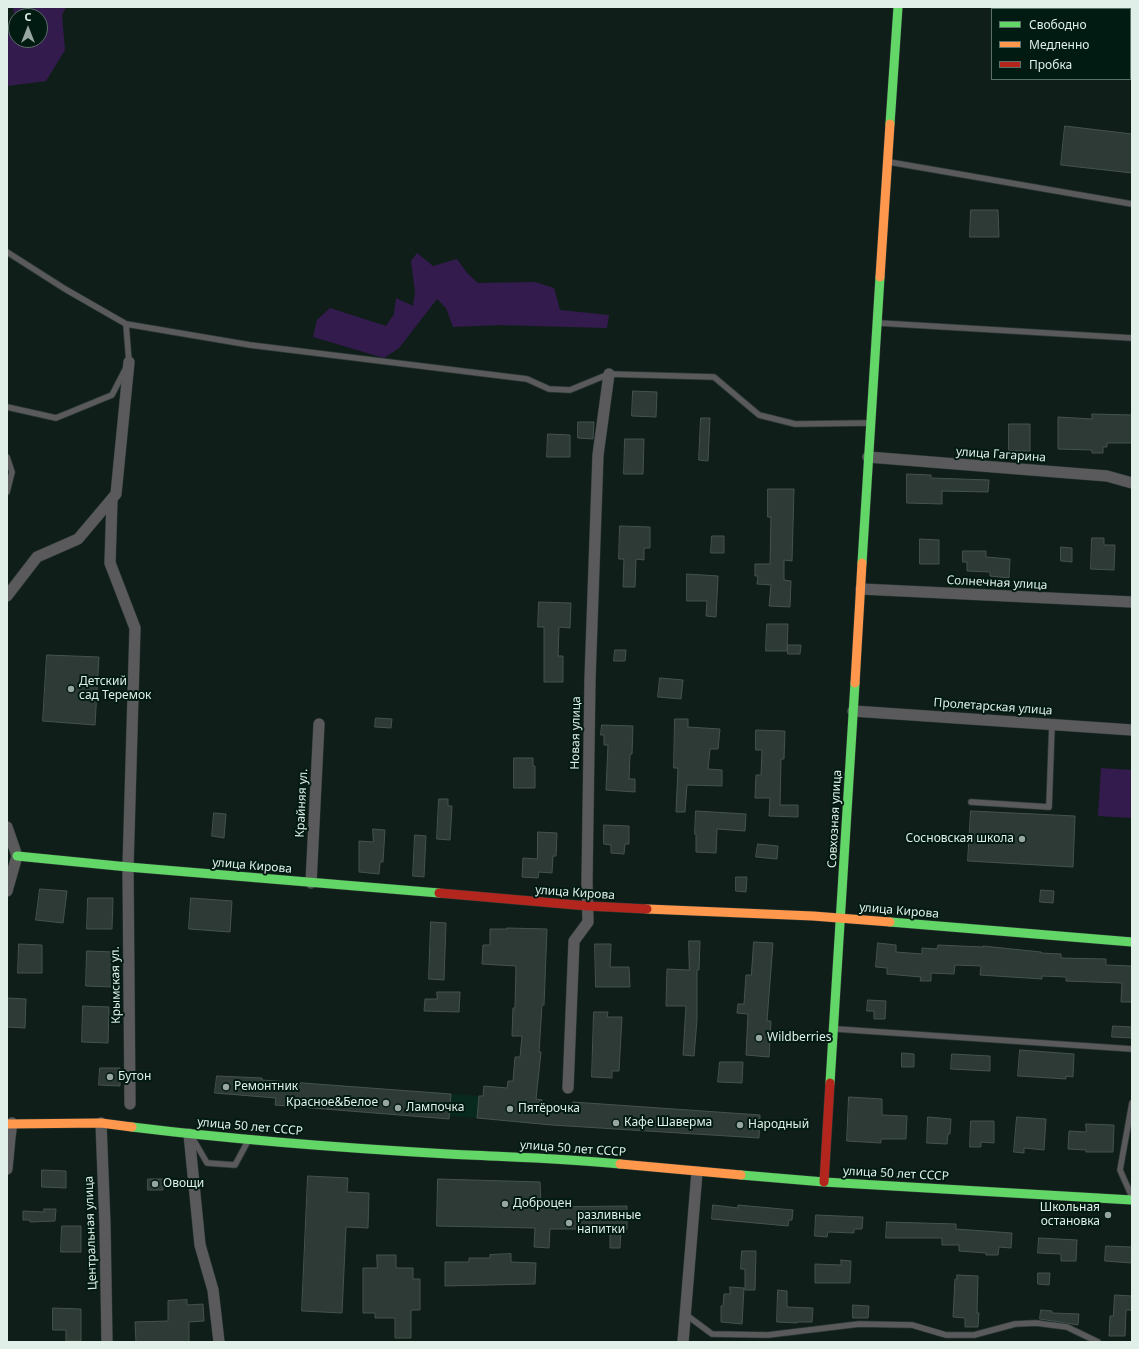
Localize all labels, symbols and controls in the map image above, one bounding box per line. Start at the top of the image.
north arrow [8,8,48,48]
legend [991,8,1131,80]
text: С [24,9,32,24]
text: Свободно [1029,16,1087,33]
text: Медленно [1029,36,1089,53]
text: Пробка [1029,56,1072,73]
street label: улица Гагарина [956,445,1046,465]
street label: Солнечная улица [946,573,1048,593]
place label: Детский сад Теремок [79,675,151,703]
marker: Детский сад Теремок [66,684,76,694]
street label: Новая улица [568,696,584,770]
street label: Пролетарская улица [933,696,1053,718]
street label: Крайняя ул. [293,768,311,838]
street label: Совхозная улица [825,770,845,868]
place label: Сосновская школа [906,832,1014,846]
marker: Сосновская школа [1017,834,1027,844]
street label: улица Кирова [212,855,292,877]
street label: улица Кирова [535,883,615,903]
street label: улица Кирова [859,900,939,922]
street label: Крымская ул. [108,946,124,1024]
place label: Wildberries [767,1031,831,1045]
marker: Wildberries [754,1033,764,1043]
place label: Бутон [118,1070,151,1084]
marker: Бутон [105,1072,115,1082]
place label: Ремонтник [234,1080,298,1094]
marker: Ремонтник [221,1082,231,1092]
place label: Красное&Белое [286,1096,378,1110]
marker: Красное&Белое [381,1098,391,1108]
place label: Лампочка [406,1101,464,1115]
place label: Пятёрочка [518,1102,580,1116]
marker: Лампочка [393,1103,403,1113]
marker: Пятёрочка [505,1104,515,1114]
street label: улица 50 лет СССР [197,1115,303,1139]
place label: Кафе Шаверма [624,1116,712,1130]
marker: Кафе Шаверма [611,1118,621,1128]
place label: Народный [748,1118,809,1132]
marker: Народный [735,1120,745,1130]
street label: улица 50 лет СССР [520,1138,626,1160]
street label: улица 50 лет СССР [843,1164,949,1184]
street label: Центральная улица [82,1176,100,1290]
place label: Овощи [163,1177,204,1191]
marker: Овощи [150,1179,160,1189]
place label: Доброцен [513,1197,572,1211]
marker: Доброцен [500,1199,510,1209]
place label: Школьная остановка [1040,1201,1100,1229]
place label: разливные напитки [577,1209,641,1237]
marker: Школьная остановка [1103,1210,1113,1220]
marker: разливные напитки [564,1218,574,1228]

